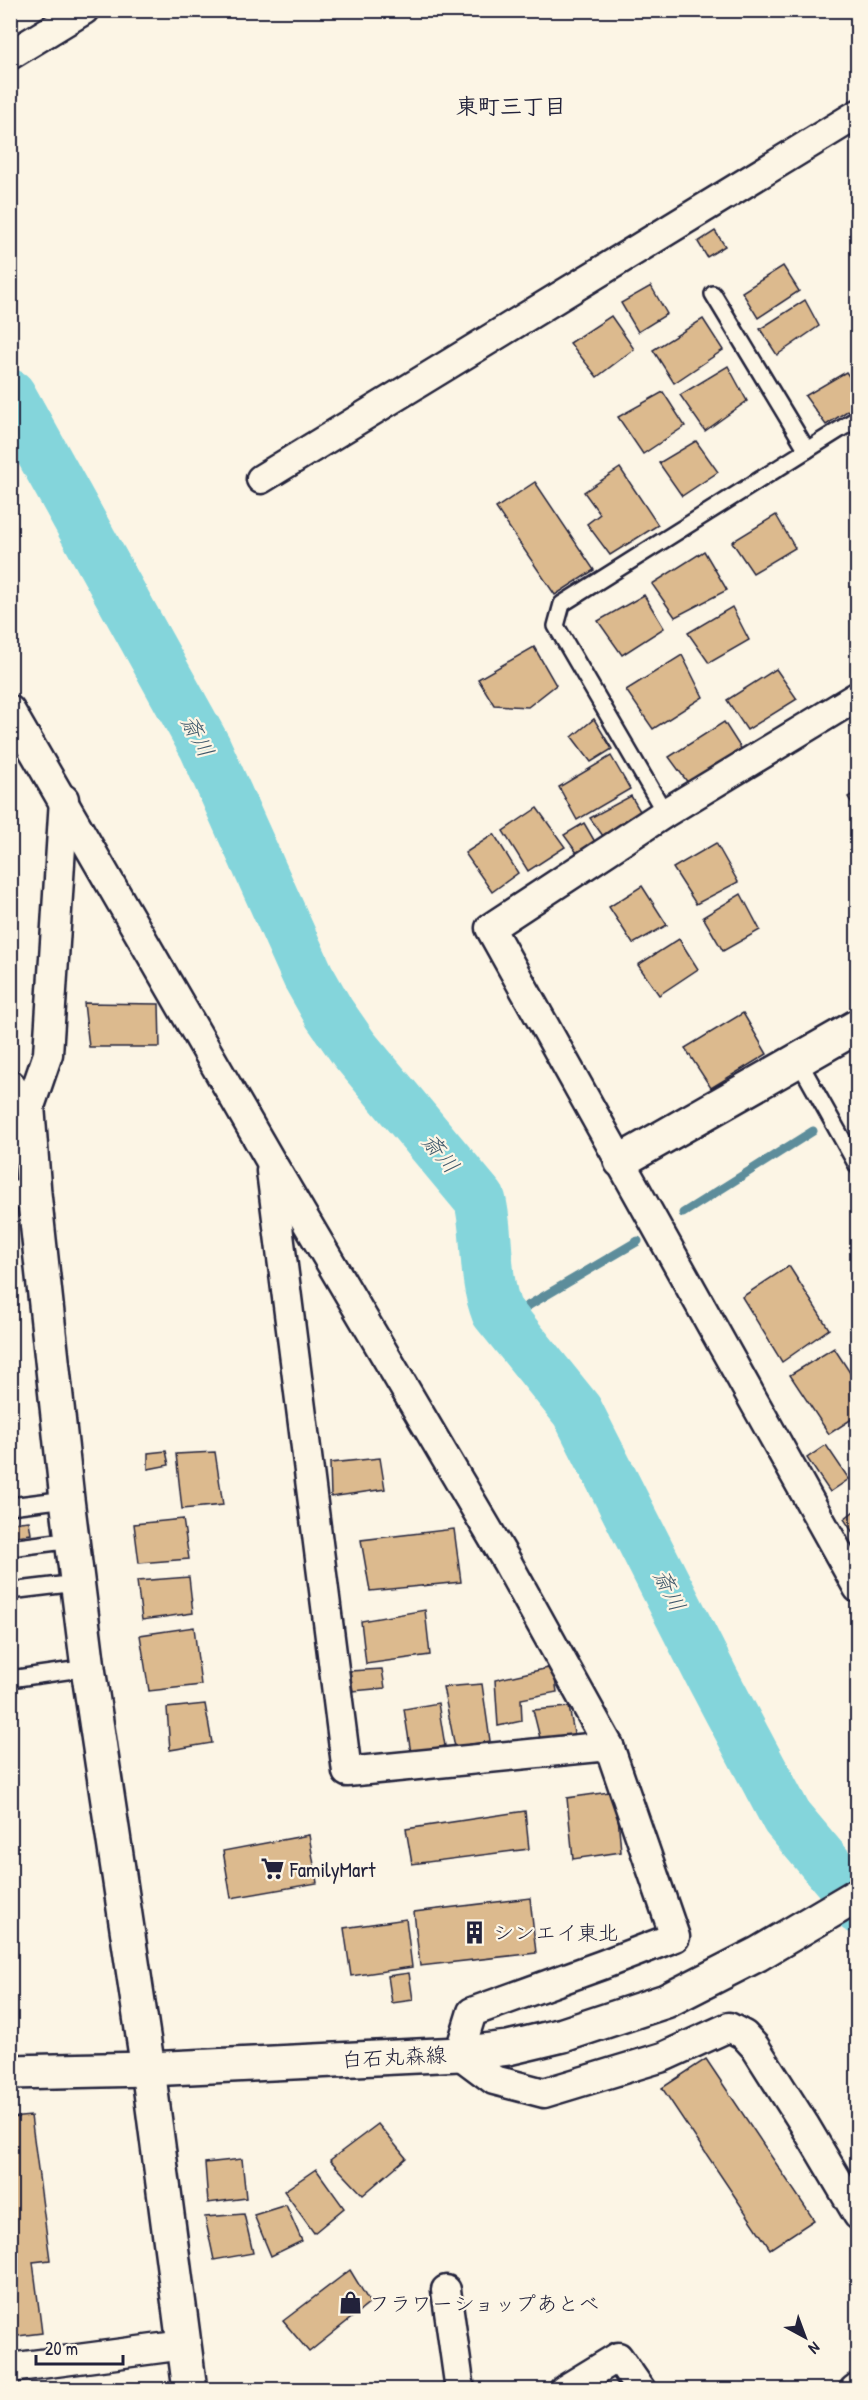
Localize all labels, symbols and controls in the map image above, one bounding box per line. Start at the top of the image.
district label: 東町三丁目 [456,91,566,121]
water label: 斎川 [174,710,222,762]
water label: 斎川 [415,1126,467,1180]
water label: 斎川 [647,1564,693,1616]
place label: FamilyMart [289,1855,376,1884]
supermarket icon: FamilyMart [259,1856,285,1882]
place label: シンエイ東北 [493,1918,619,1947]
building icon: シンエイ東北 [462,1919,488,1945]
street label: 白石丸森線 [341,2040,447,2074]
place label: フラワーショップあとべ [369,2289,600,2318]
shop icon: フラワーショップあとべ [338,2290,364,2316]
north arrow [775,2307,835,2367]
scale bar [36,2328,123,2366]
text: 20 m [45,2336,78,2361]
text: N [804,2337,825,2360]

